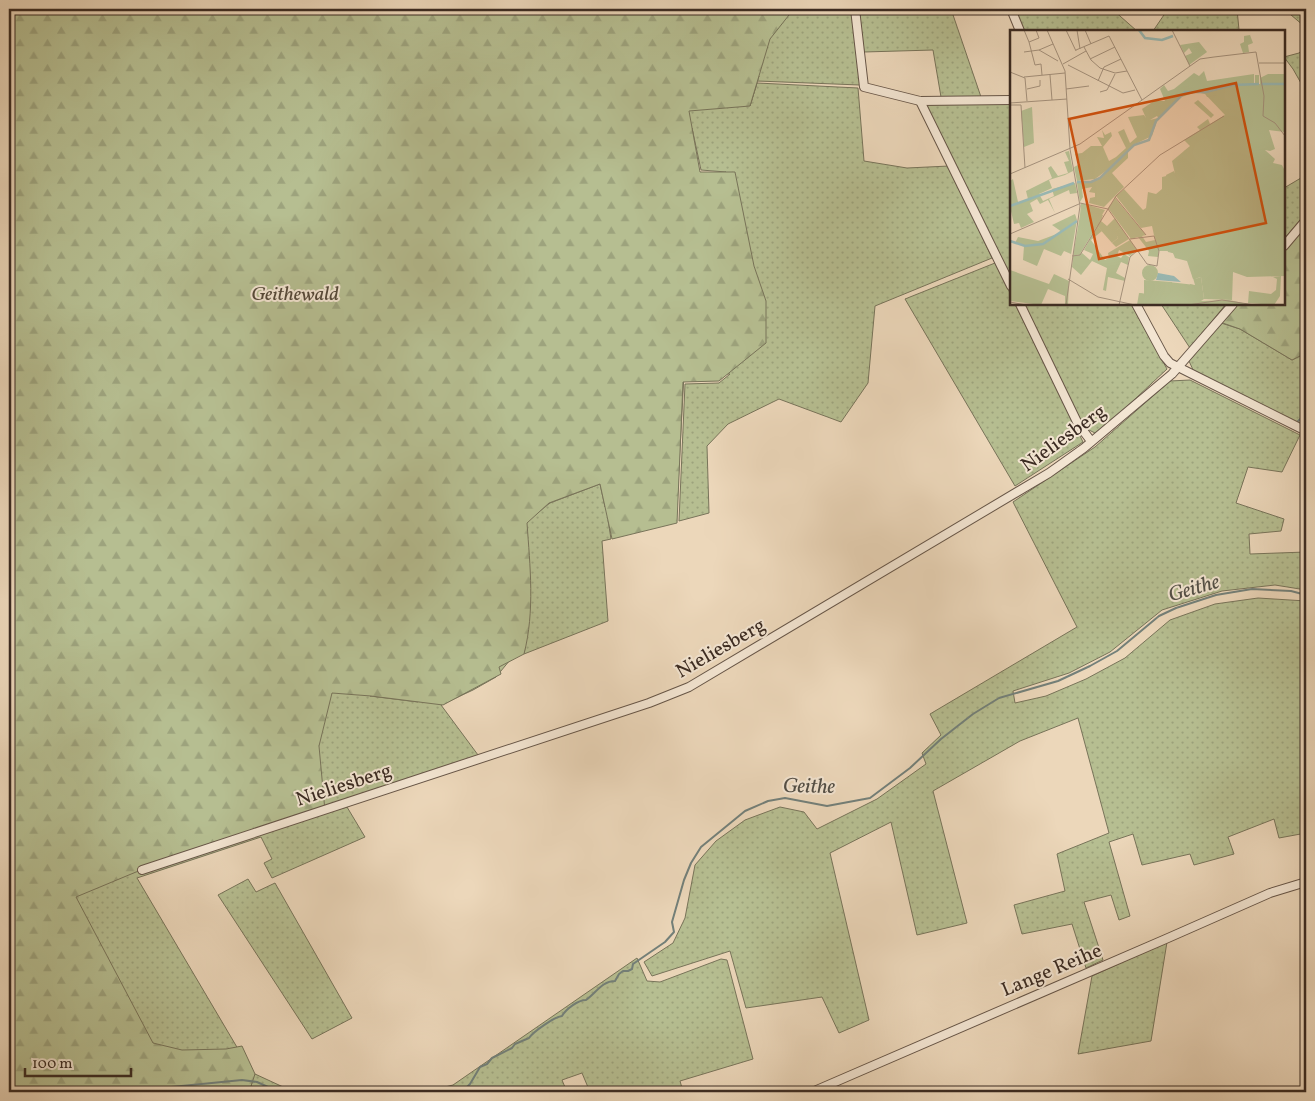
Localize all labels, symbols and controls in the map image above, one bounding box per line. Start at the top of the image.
inset map [1010,30,1285,305]
park label: Geithewald [251,281,339,309]
street label: Nieliesberg [1016,398,1112,480]
water label: Geithe [1165,568,1223,610]
street label: Nieliesberg [671,612,771,686]
street label: Nieliesberg [292,757,396,815]
water label: Geithe [783,772,836,802]
street label: Lange Reihe [997,937,1107,1005]
scale bar [25,1046,131,1078]
text: 100 m [32,1054,72,1075]

